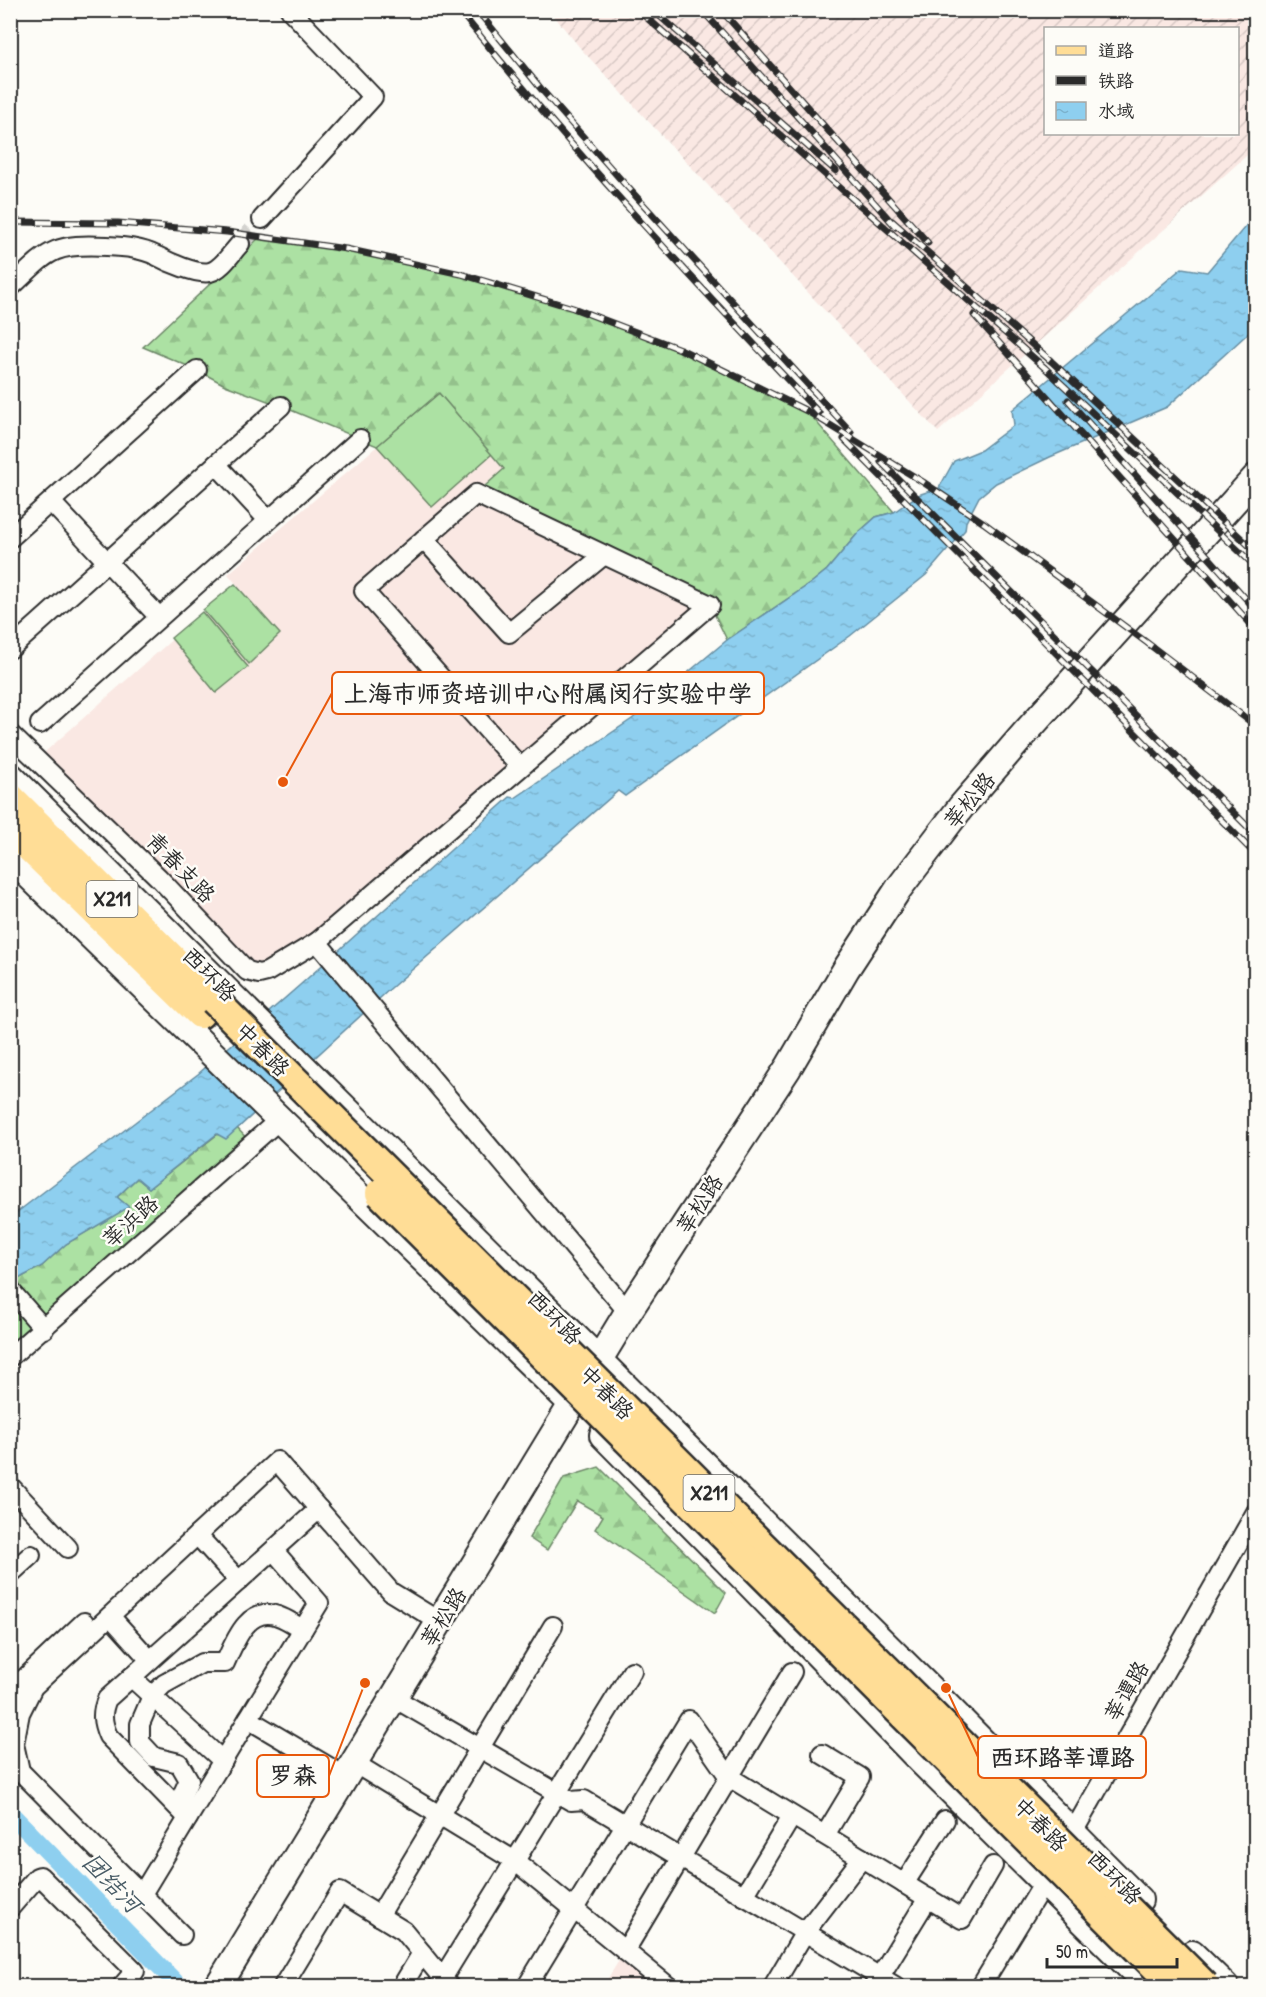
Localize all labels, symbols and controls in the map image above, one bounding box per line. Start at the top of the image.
legend [1044,27,1239,135]
text: 道路 [1098,38,1134,63]
text: 铁路 [1098,68,1134,93]
text: 水域 [1098,98,1134,123]
callout: 上海市师资培训中心附属闵行实验中学 [332,672,764,714]
text: 上海市师资培训中心附属闵行实验中学 [344,677,752,709]
street label: 莘松路 [936,765,1002,835]
street label: 青春支路 [140,825,222,909]
road number: X211 [86,881,138,917]
street label: 西环路 [176,940,244,1008]
street label: 中春路 [229,1015,297,1083]
street label: 莘松路 [668,1168,730,1240]
street label: 莘浜路 [95,1188,165,1254]
street label: 西环路 [521,1283,589,1351]
street label: 中春路 [573,1358,641,1426]
road number: X211 [684,1475,734,1511]
street label: 莘松路 [413,1581,473,1653]
street label: 莘谭路 [1097,1655,1155,1727]
callout: 西环路莘谭路 [978,1736,1146,1778]
text: 西环路莘谭路 [990,1741,1135,1773]
callout: 罗森 [257,1755,329,1797]
text: 罗森 [269,1759,317,1791]
street label: 中春路 [1007,1790,1075,1858]
street label: 西环路 [1081,1843,1149,1911]
water label: 团结河 [76,1845,152,1922]
scale bar [1047,1931,1178,1969]
text: 50 m [1056,1939,1088,1964]

